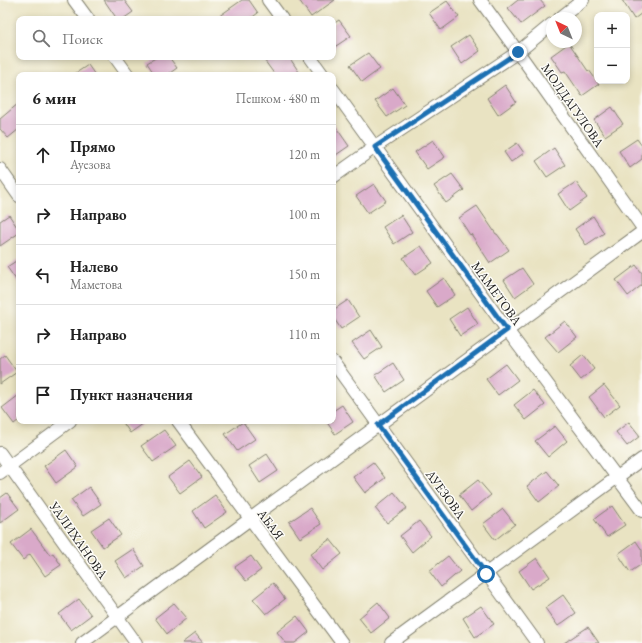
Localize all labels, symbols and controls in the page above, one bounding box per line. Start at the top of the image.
north arrow [546,12,582,48]
map controls [594,12,630,84]
button: + [594,12,630,48]
search box [16,16,336,60]
icon: search [30,27,52,49]
text: Поиск [62,29,103,48]
route end [509,43,527,61]
button: − [594,48,630,84]
street label: МОЛДАГУЛОВА [537,60,608,151]
text: 6 мин [32,87,76,109]
text: Пешком · 480 m [236,90,320,107]
text: Прямо [70,137,115,156]
icon: ahead [32,144,54,166]
text: 120 m [289,146,320,163]
text: Ауезова [70,156,111,173]
icon: right [32,204,54,226]
text: Направо [70,205,127,224]
text: 100 m [289,206,320,223]
text: Налево [70,257,118,276]
street label: МАМЕТОВА [468,258,526,329]
icon: left [32,264,54,286]
text: 150 m [289,266,320,283]
text: Маметова [70,276,122,293]
icon: right [32,324,54,346]
text: Направо [70,325,127,344]
text: 110 m [289,326,320,343]
icon: arrive [32,384,54,406]
text: Пункт назначения [70,385,193,404]
street label: АУЕЗОВА [421,465,470,523]
street label: УАЛИХАНОВА [45,498,112,583]
street label: АБАЯ [253,505,288,543]
route start [477,565,495,583]

